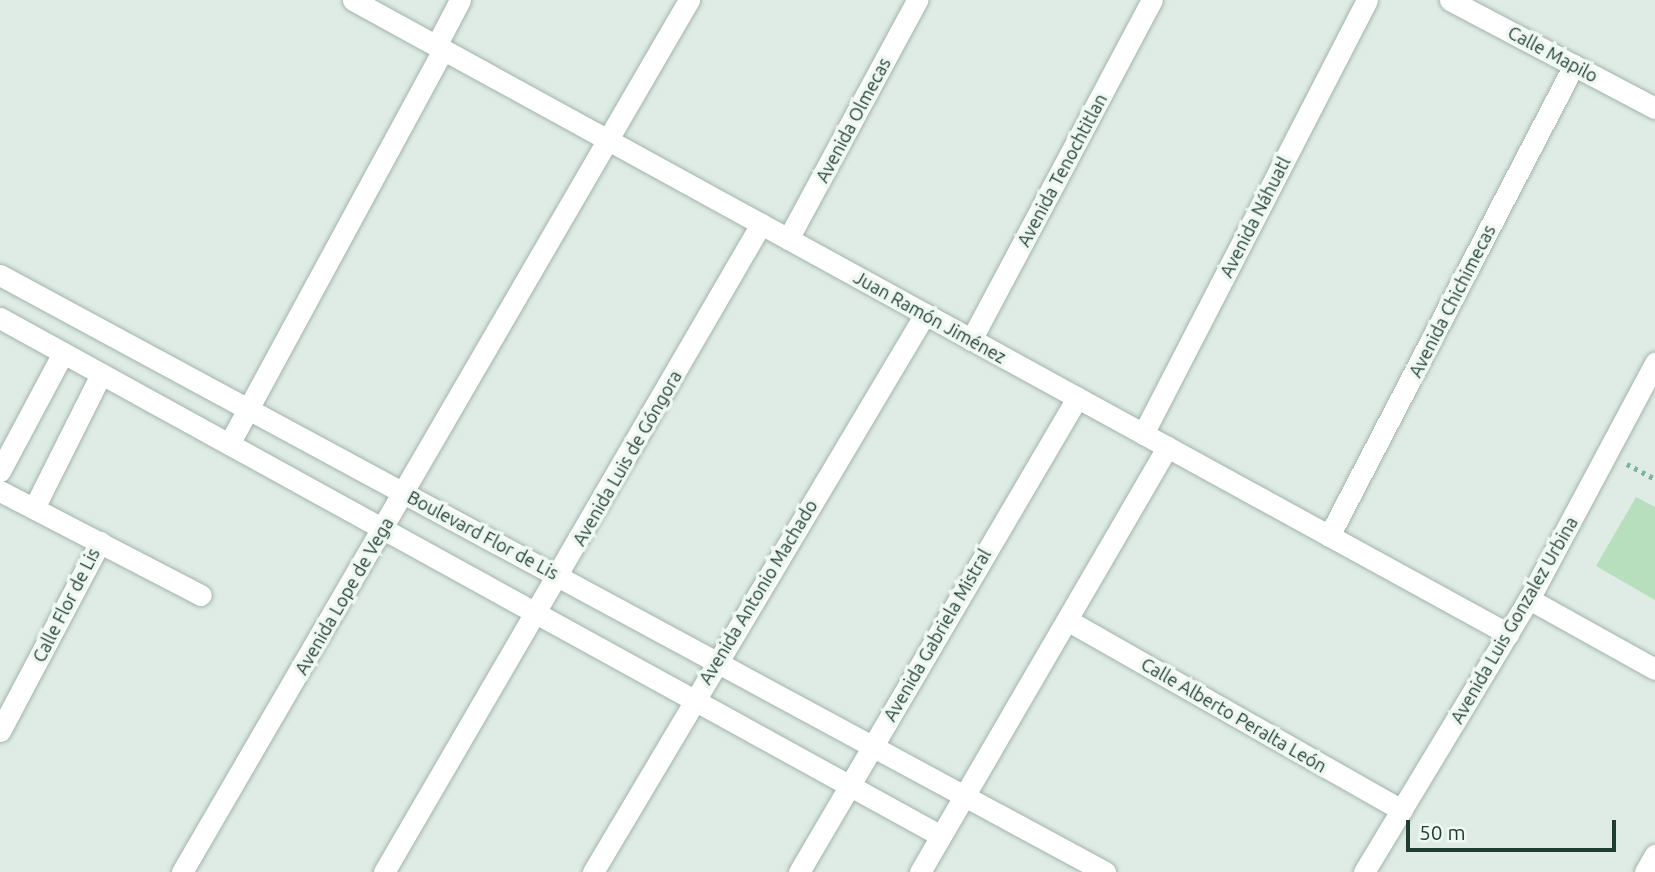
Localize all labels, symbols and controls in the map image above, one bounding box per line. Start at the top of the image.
street label: Calle Mapilo [1504,21,1602,87]
street label: Avenida Olmecas [811,54,895,186]
street label: Avenida Tenochtitlan [1013,90,1111,250]
street label: Avenida Náhuatl [1215,153,1295,281]
street label: Avenida Chichimecas [1404,221,1500,381]
street label: Juan Ramón Jiménez [850,266,1010,368]
street label: Avenida Luis de Góngora [568,367,686,549]
street label: Boulevard Flor de Lis [404,486,562,584]
street label: Avenida Antonio Machado [694,496,822,688]
street label: Avenida Luis Gonzalez Urbina [1446,513,1582,727]
street label: Avenida Lope de Vega [290,514,398,678]
street label: Calle Flor de Lis [28,544,104,666]
street label: Avenida Gabriela Mistral [879,545,995,725]
street label: Calle Alberto Peralta León [1137,653,1331,777]
scale bar [1410,806,1620,850]
text: 50 m [1419,820,1466,844]

